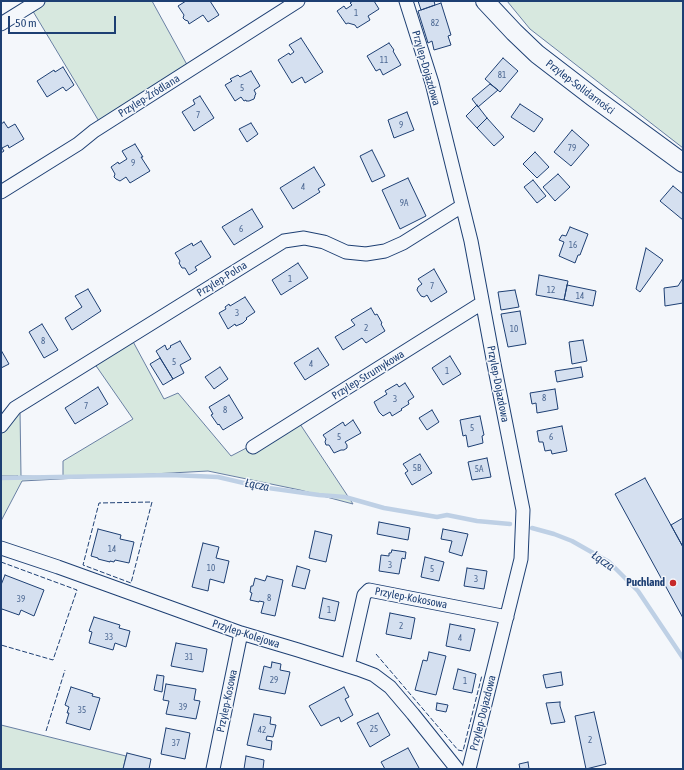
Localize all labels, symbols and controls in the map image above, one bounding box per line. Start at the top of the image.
scale bar [10,8,118,34]
house number: 1 [354,8,358,18]
text: 50 m [15,16,37,30]
house number: 82 [431,18,439,28]
street label: Przylep-Dojazdowa [409,29,443,107]
house number: 11 [380,55,388,65]
street label: Przylep-Solidarności [543,57,617,117]
house number: 81 [498,70,506,80]
street label: Przylep-Źródlana [116,72,182,120]
house number: 5 [240,83,244,93]
house number: 7 [196,110,200,120]
house number: 9 [399,120,403,130]
house number: 79 [568,143,576,153]
house number: 9 [131,158,135,168]
house number: 4 [301,182,305,192]
house number: 9A [400,198,408,208]
house number: 6 [239,224,243,234]
house number: 16 [569,240,577,250]
street label: Przylep-Polna [194,258,250,300]
house number: 1 [288,274,292,284]
house number: 7 [430,281,434,291]
house number: 12 [547,285,555,295]
house number: 14 [576,291,584,301]
house number: 3 [235,308,239,318]
house number: 2 [364,323,368,333]
house number: 10 [510,324,518,334]
house number: 8 [41,336,45,346]
street label: Przylep-Dojazdowa [484,345,512,423]
street label: Przylep-Strumykowa [329,347,407,403]
house number: 5 [172,357,176,367]
house number: 4 [309,359,313,369]
house number: 1 [445,366,449,376]
house number: 8 [542,393,546,403]
house number: 3 [393,394,397,404]
house number: 7 [84,401,88,411]
house number: 8 [223,405,227,415]
house number: 5 [470,423,474,433]
house number: 5 [337,432,341,442]
house number: 6 [549,432,553,442]
house number: 5B [413,463,421,473]
house number: 5A [475,464,483,474]
water label: Łącza [244,476,270,494]
house number: 14 [108,544,116,554]
water label: Łącza [589,548,617,574]
house number: 3 [388,560,392,570]
house number: 10 [207,563,215,573]
house number: 5 [430,564,434,574]
house number: 3 [474,574,478,584]
place label: Puchland [626,576,665,590]
marker: Puchland [668,578,678,588]
street label: Przylep-Kokosowa [374,585,448,611]
house number: 8 [267,593,271,603]
house number: 39 [17,594,25,604]
house number: 1 [327,605,331,615]
street label: Przylep-Kolejowa [211,617,281,651]
house number: 2 [399,621,403,631]
house number: 33 [105,632,113,642]
house number: 4 [458,633,462,643]
house number: 31 [185,652,193,662]
street label: Przylep-Kosowa [214,668,240,734]
street label: Przylep-Dojazdowa [467,674,499,752]
house number: 29 [270,675,278,685]
house number: 1 [463,676,467,686]
house number: 39 [179,702,187,712]
house number: 35 [78,705,86,715]
house number: 25 [370,724,378,734]
house number: 42 [258,725,266,735]
house number: 2 [588,735,592,745]
house number: 37 [172,738,180,748]

